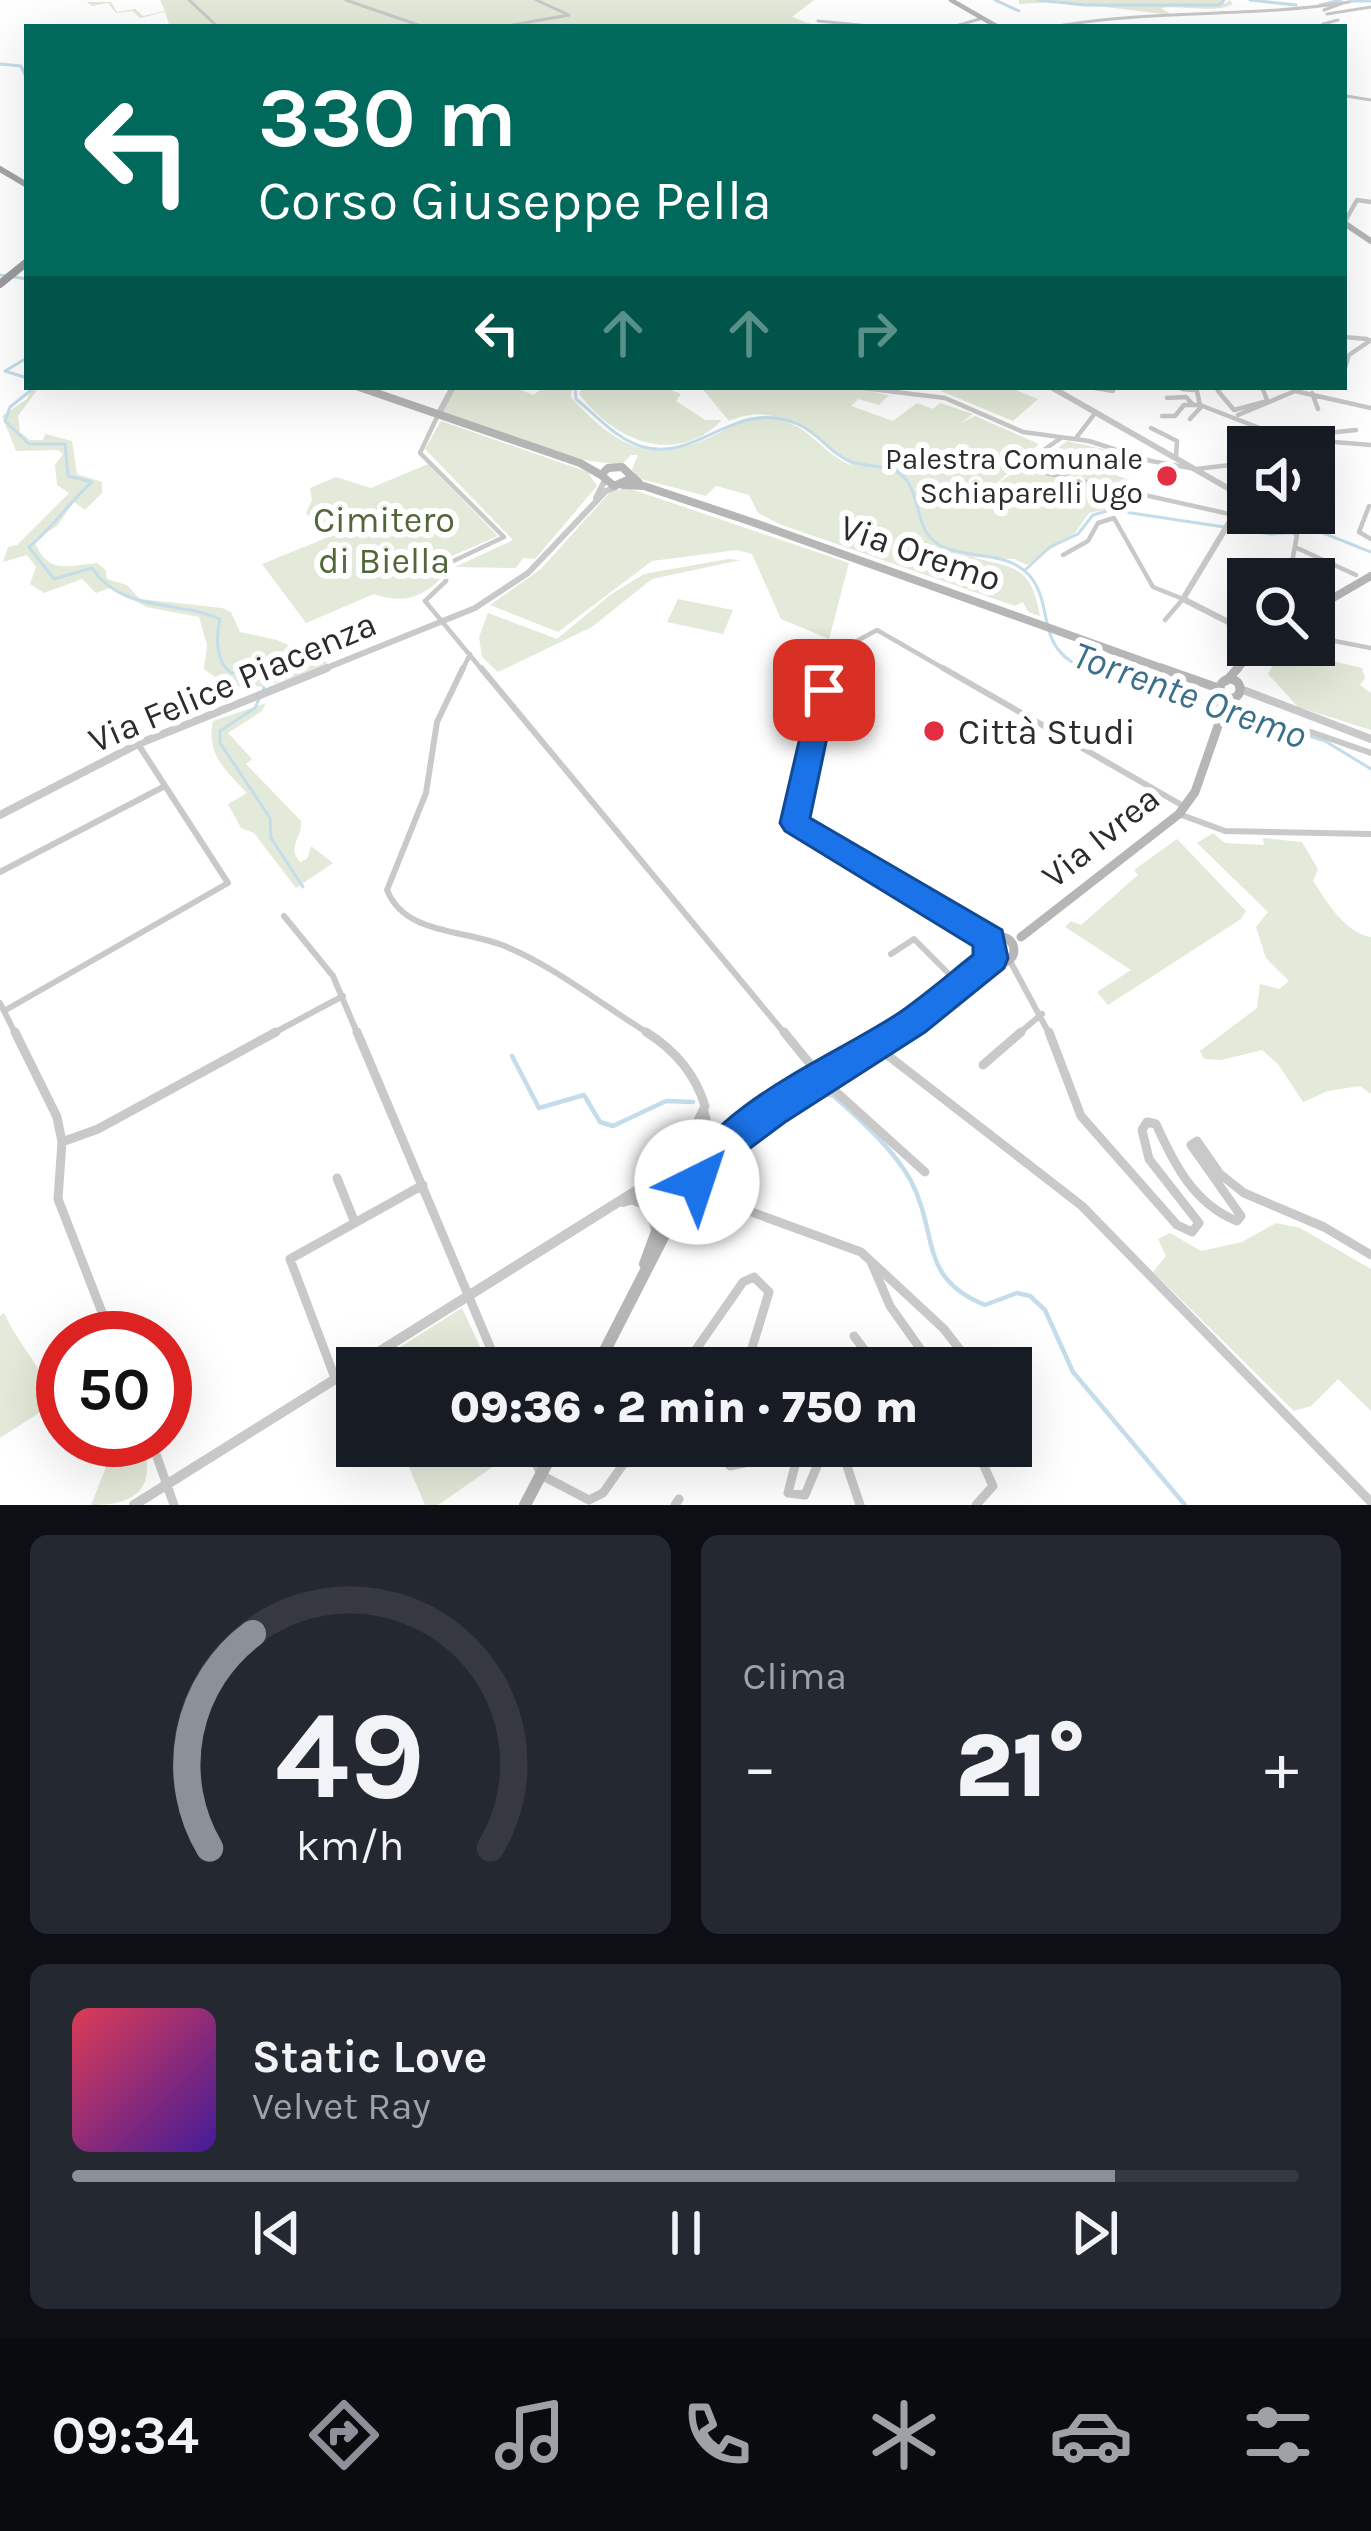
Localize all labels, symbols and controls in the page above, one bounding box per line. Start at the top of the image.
text: 330 m [258,69,517,167]
icon: left [60,72,216,228]
text: Corso Giuseppe Pella [258,169,772,233]
icon: left [464,300,530,366]
icon: ahead [590,300,656,366]
icon: ahead [716,300,782,366]
icon: right [842,300,908,366]
map controls [1227,426,1335,666]
button: sound [1227,426,1335,534]
place label: Palestra Comunale Schiaparelli Ugo [885,441,1143,511]
marker: Palestra Comunale Schiaparelli Ugo [1154,463,1180,489]
park label: Cimitero di Biella [313,499,455,582]
street label: Via Oremo [835,506,1007,600]
button: search [1227,558,1335,666]
street label: Via Felice Piacenza [82,602,382,761]
water label: Torrente Oremo [1066,631,1313,759]
pin [773,639,875,741]
icon: arrive [791,657,857,723]
place label: Città Studi [958,711,1135,753]
marker: Città Studi [921,718,947,744]
street label: Via Ivrea [1033,777,1168,897]
position arrow [634,1119,760,1245]
speed limit sign: 50 [36,1311,192,1467]
text: 09:36 · 2 min · 750 m [450,1381,918,1433]
text: Clima [743,1653,847,1699]
text: 49 [275,1683,425,1828]
text: 21° [955,1713,1086,1819]
text: − [743,1728,777,1806]
text: + [1264,1728,1299,1806]
text: km/h [296,1820,405,1870]
text: Static Love [252,2031,487,2083]
text: Velvet Ray [252,2083,431,2129]
icon: previous [244,2200,310,2266]
icon: pause [653,2200,719,2266]
icon: next [1062,2200,1128,2266]
icon: directions [302,2393,386,2477]
icon: music [488,2393,572,2477]
icon: phone [675,2393,759,2477]
icon: climate [862,2393,946,2477]
icon: car [1049,2393,1133,2477]
icon: filters [1236,2393,1320,2477]
text: 09:34 [51,2403,199,2467]

